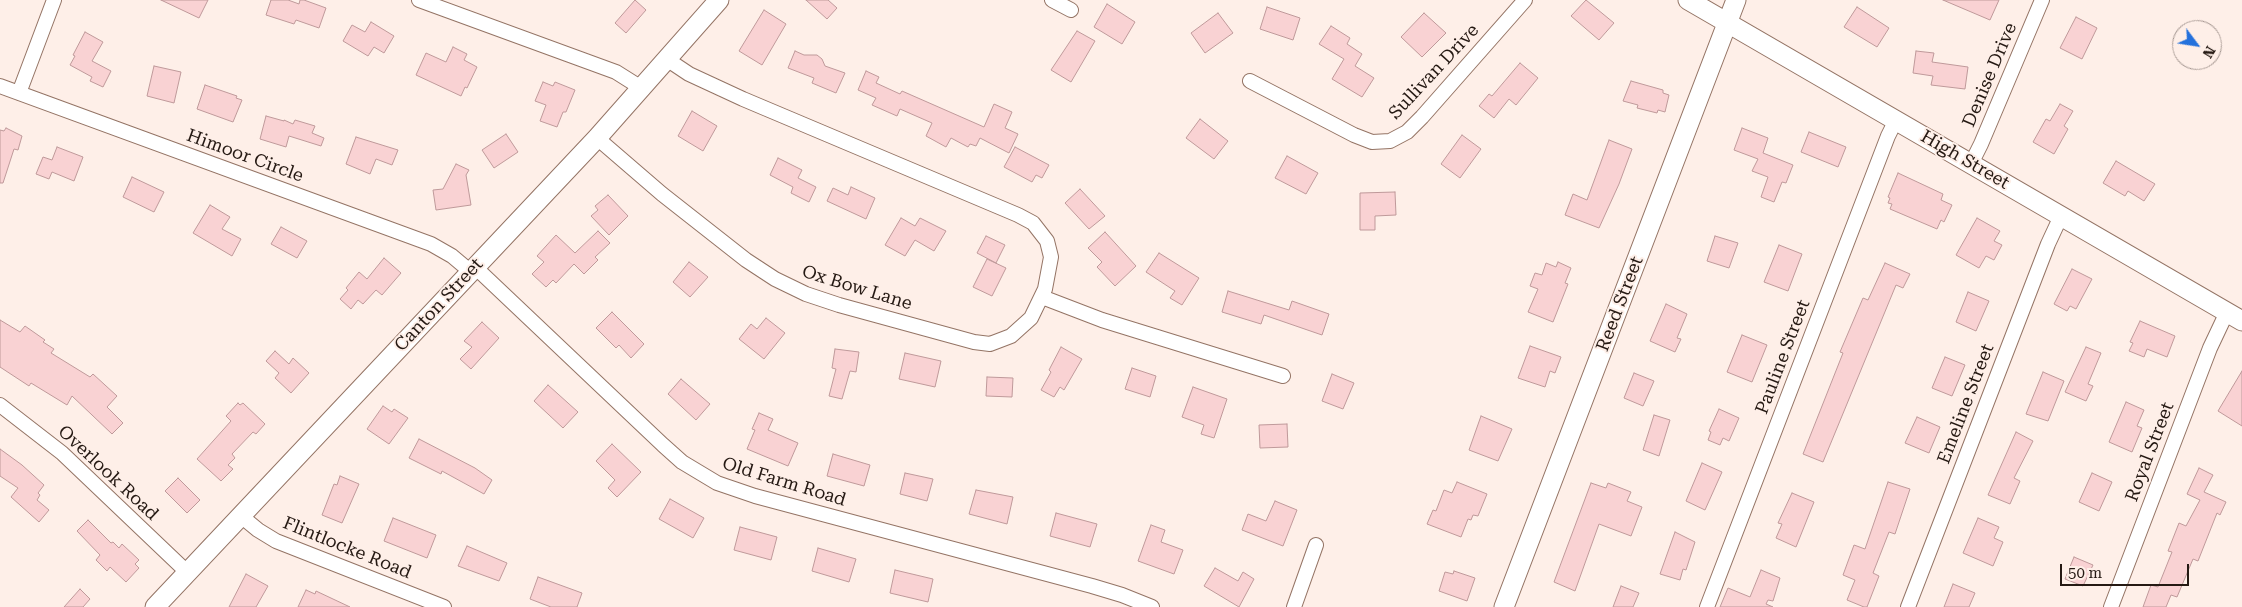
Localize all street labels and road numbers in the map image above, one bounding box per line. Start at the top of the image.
street label: Sullivan Drive [1384,20,1484,124]
street label: Denise Drive [1958,20,2022,130]
street label: Himoor Circle [184,125,306,187]
street label: High Street [1917,126,2013,194]
street label: Reed Street [1592,253,1648,355]
street label: Canton Street [390,254,488,356]
street label: Ox Bow Lane [799,261,915,315]
street label: Pauline Street [1751,297,1815,417]
street label: Emeline Street [1933,341,1999,467]
street label: Royal Street [2121,399,2179,505]
street label: Overlook Road [53,421,163,525]
street label: Old Farm Road [720,453,848,511]
street label: Flintlocke Road [280,512,414,584]

